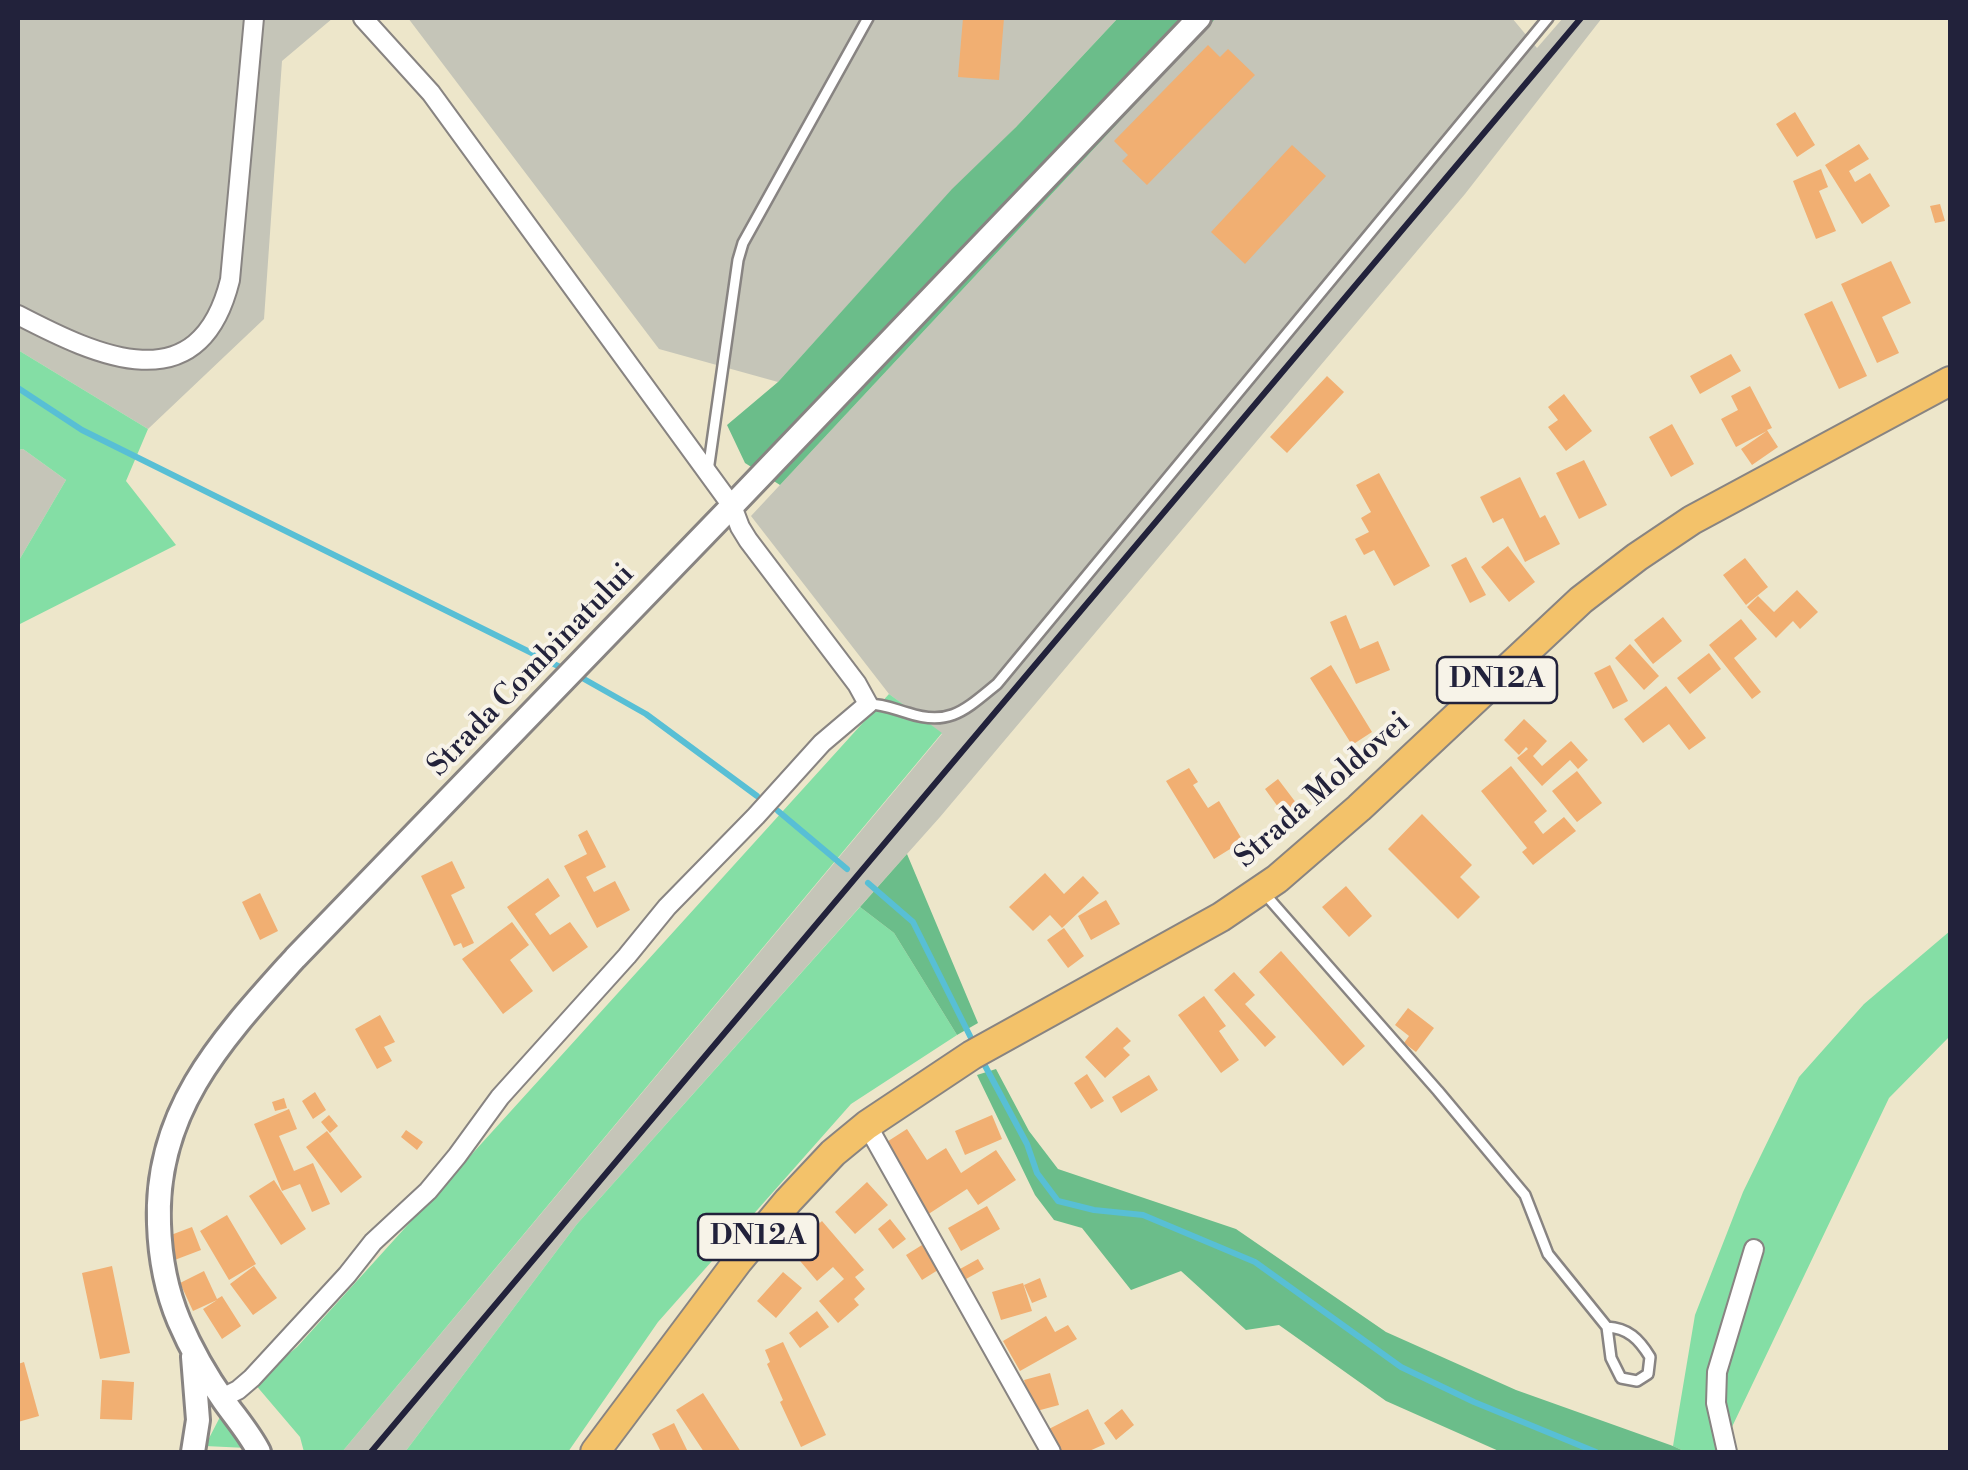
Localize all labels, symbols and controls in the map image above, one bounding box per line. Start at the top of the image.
street label: Strada Combinatului [421,557,643,785]
road number: DN12A [1437,657,1557,703]
street label: Strada Moldovei [1228,705,1418,877]
road number: DN12A [698,1214,818,1260]

